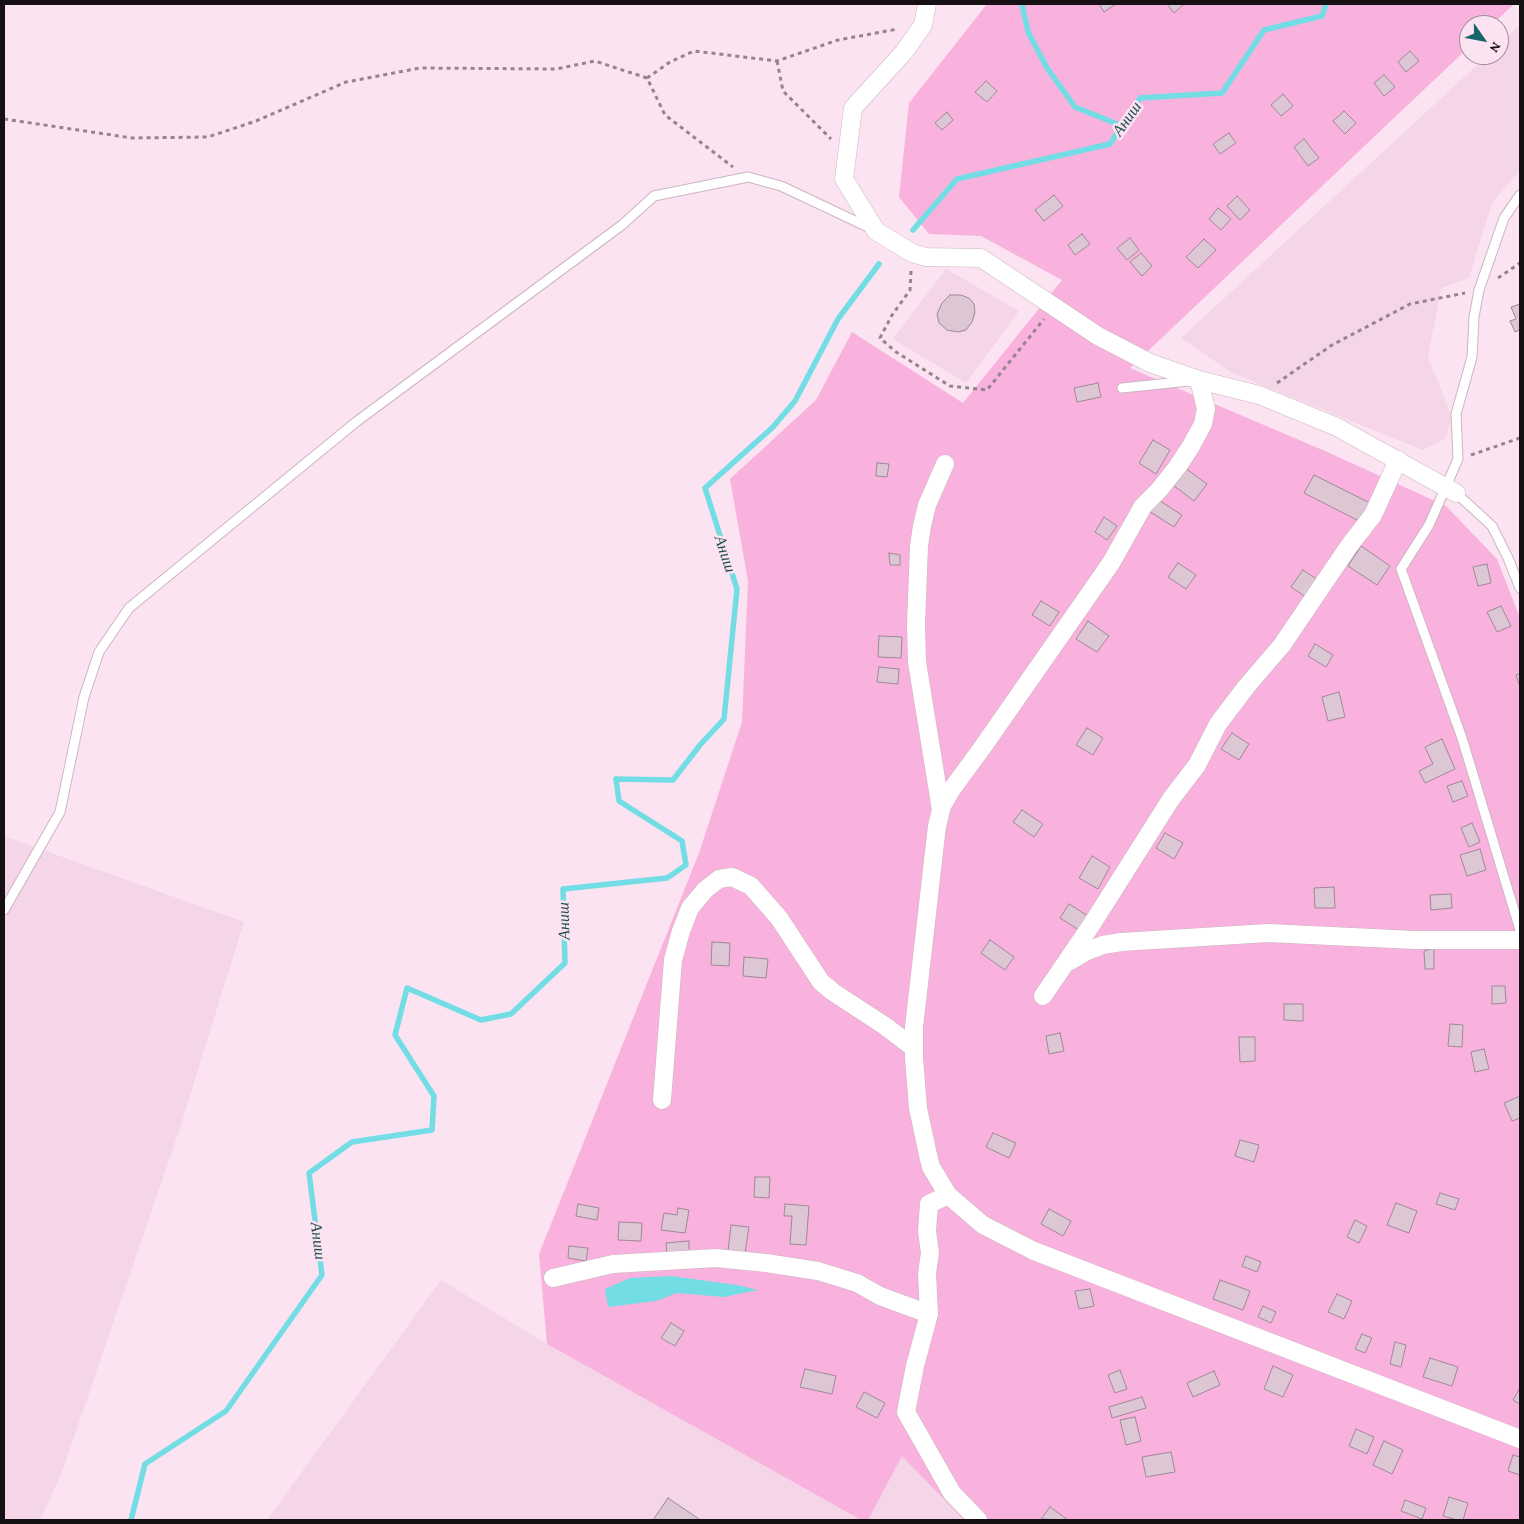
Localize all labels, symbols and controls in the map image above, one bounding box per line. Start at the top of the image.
north arrow [1459,15,1509,65]
text: N [1486,39,1505,56]
water label: Аниш [1108,98,1146,140]
water label: Аниш [710,533,740,575]
water label: Аниш [554,902,574,940]
water label: Аниш [306,1221,330,1261]

